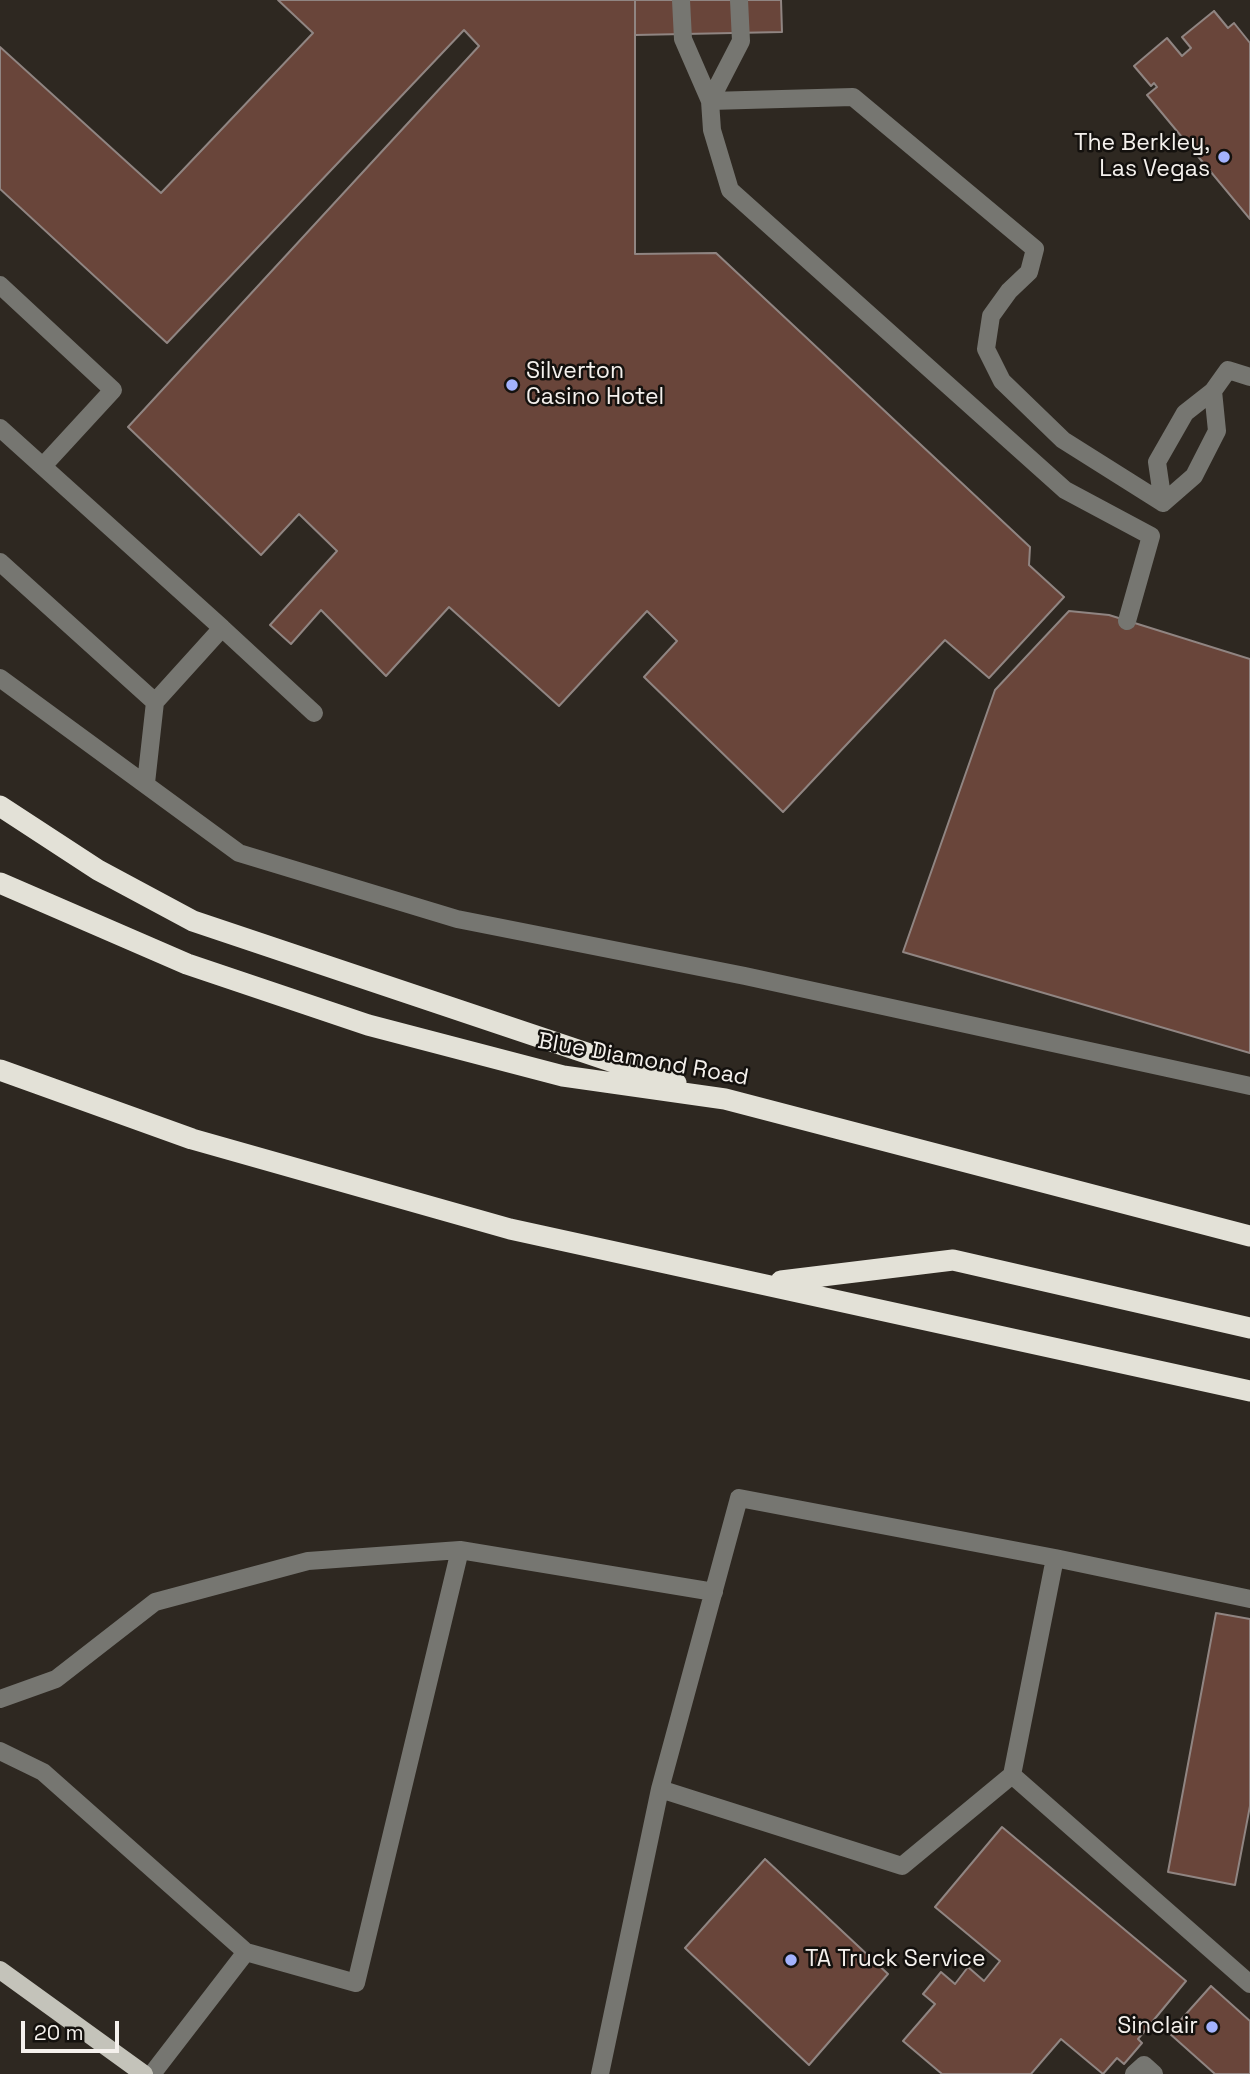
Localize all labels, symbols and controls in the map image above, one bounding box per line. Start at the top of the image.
place label: The Berkley, Las Vegas [1074,130,1210,184]
marker: The Berkley, Las Vegas [1216,149,1232,165]
place label: Silverton Casino Hotel [526,358,664,412]
marker: Silverton Casino Hotel [504,377,520,393]
street label: Blue Diamond Road [535,1028,751,1092]
place label: TA Truck Service [805,1946,986,1974]
marker: TA Truck Service [783,1952,799,1968]
scale bar [24,2008,122,2052]
place label: Sinclair [1117,2013,1198,2041]
text: 20 m [34,2019,84,2046]
marker: Sinclair [1204,2019,1220,2035]

